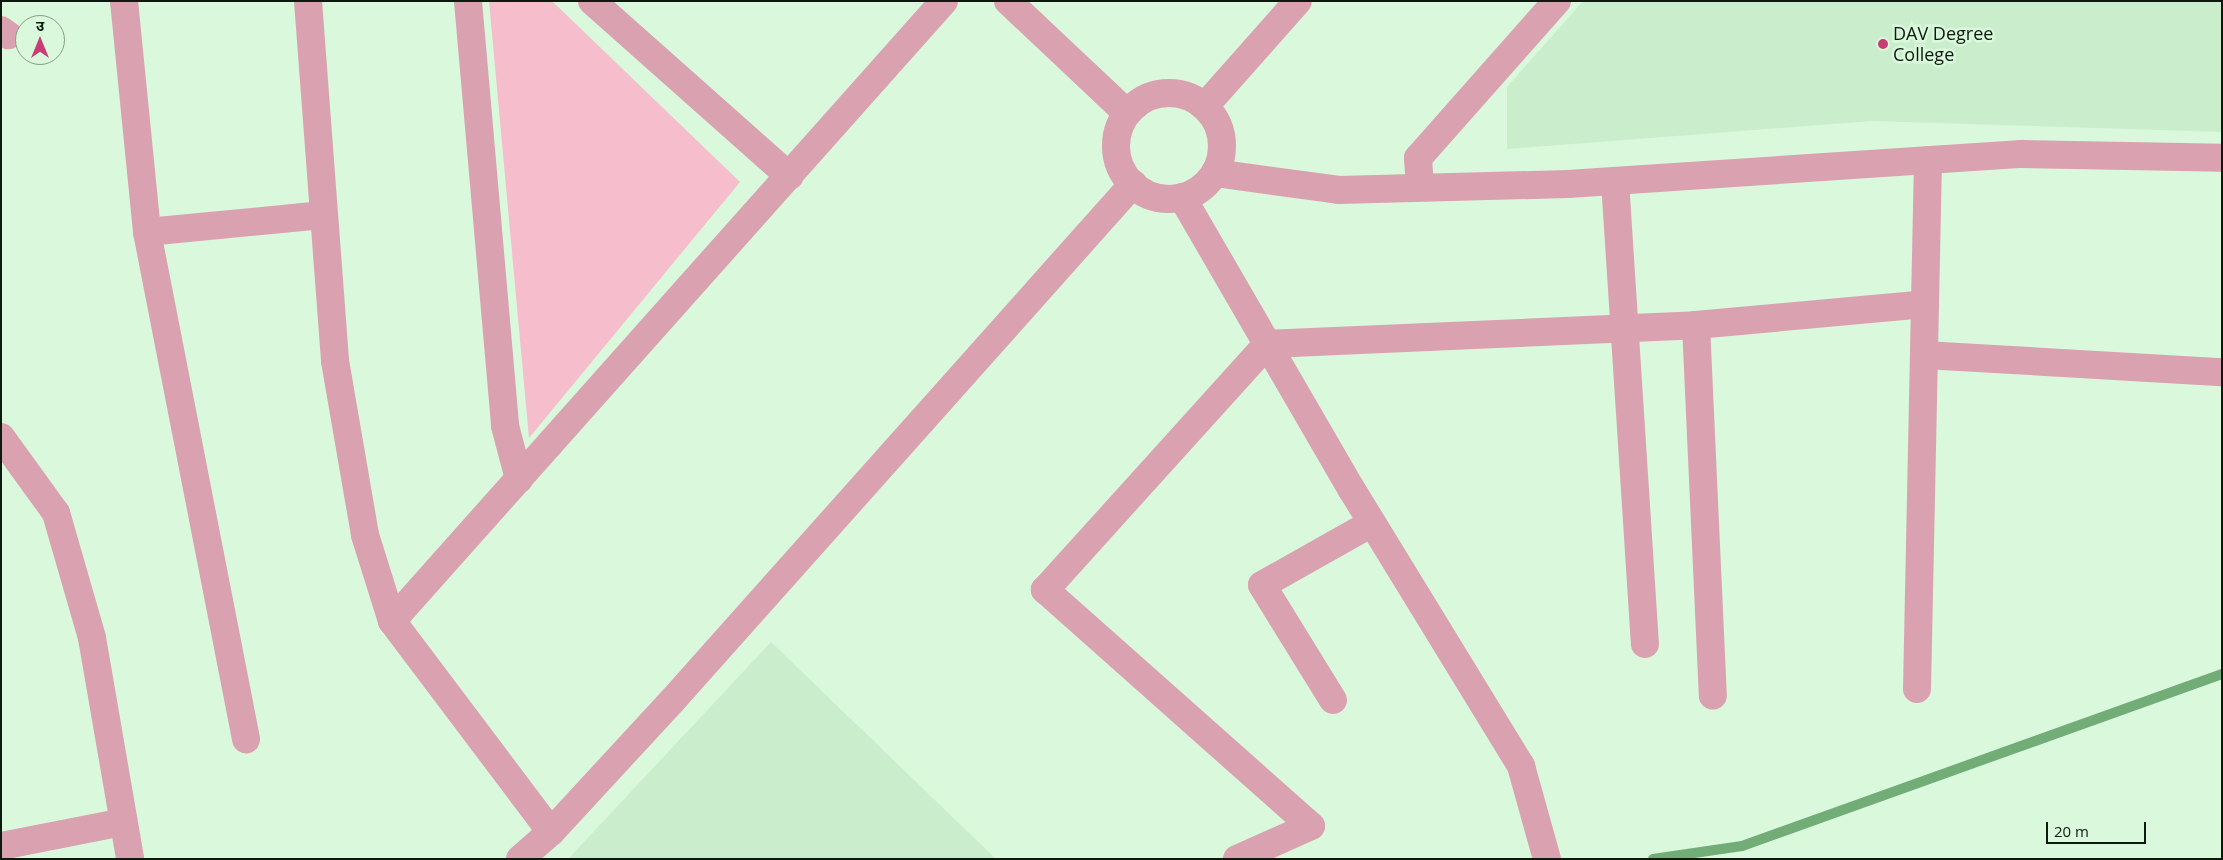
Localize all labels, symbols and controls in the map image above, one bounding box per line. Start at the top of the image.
north arrow [15,15,65,65]
text: उ [36,16,44,35]
place label: DAV Degree College [1893,23,1993,66]
marker: DAV Degree College [1877,38,1889,50]
scale bar [2048,812,2148,844]
text: 20 m [2054,821,2089,841]

